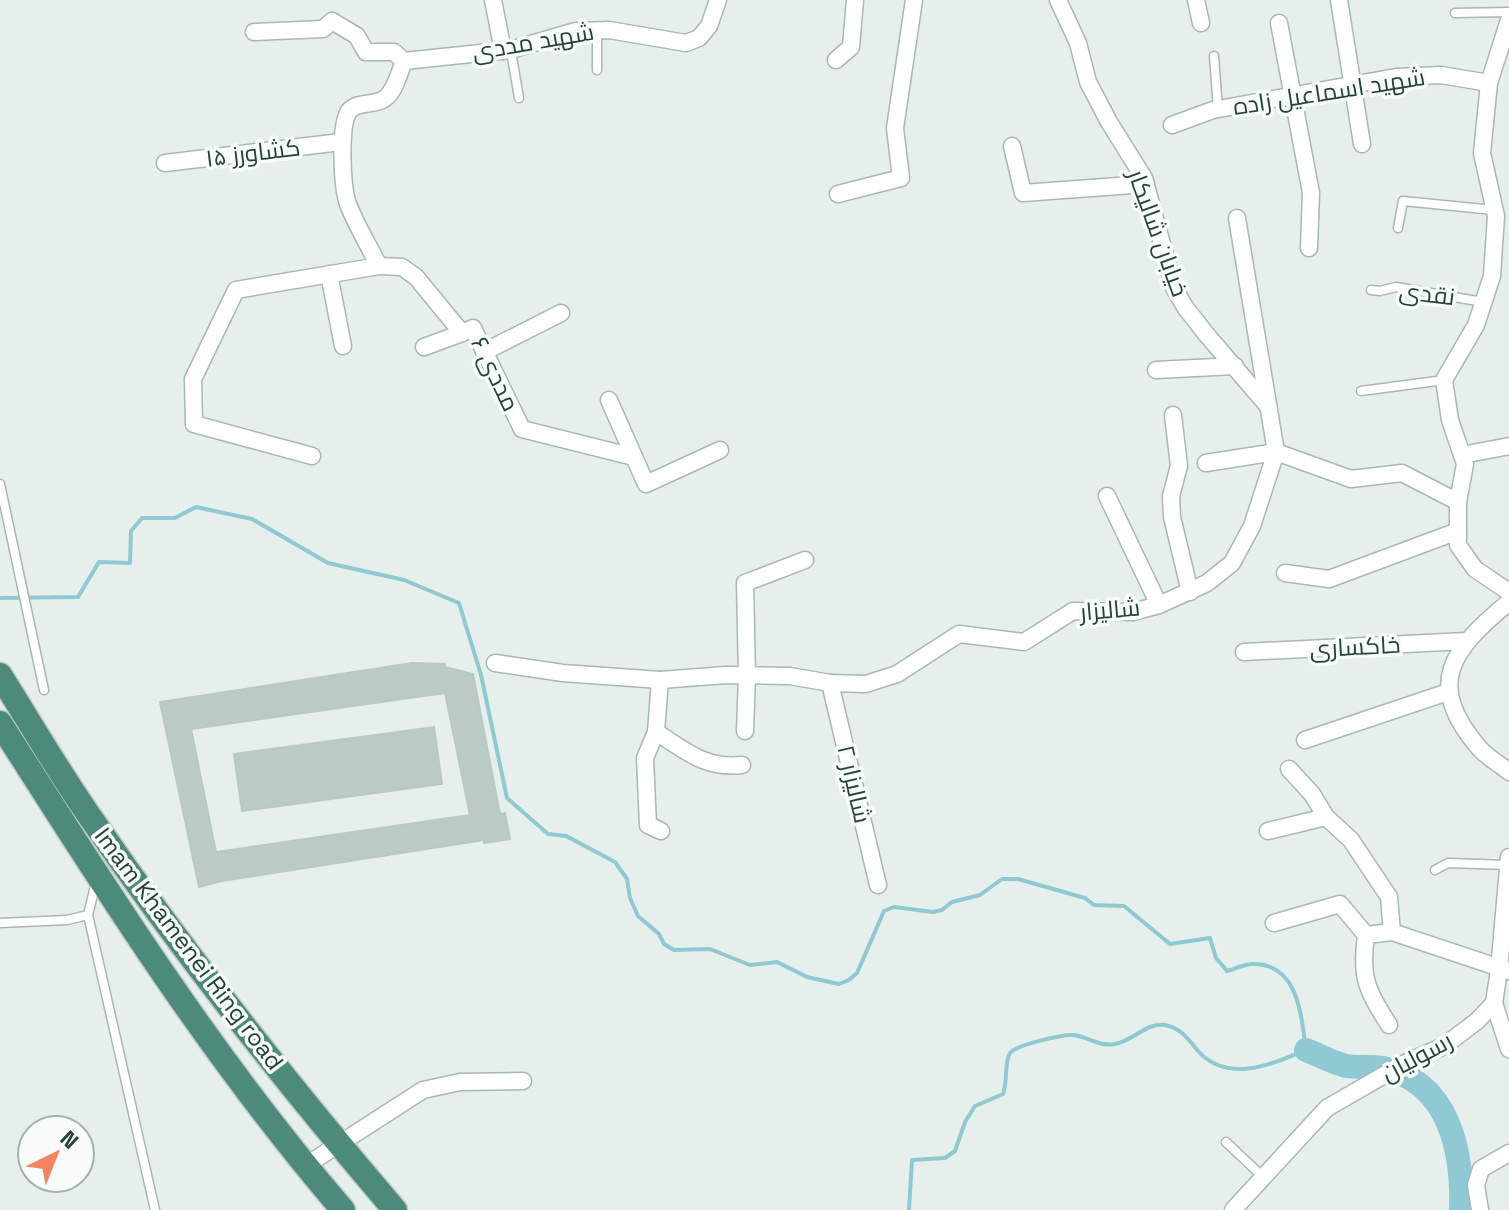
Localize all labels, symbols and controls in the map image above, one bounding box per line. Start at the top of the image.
street label: شهید مددی [470,16,596,67]
street label: شهید اسماعیل زاده [1231,61,1427,122]
street label: کشاورز ۱۵ [204,131,302,174]
street label: خیابان شالیکار [1120,163,1196,301]
street label: نقدی [1397,275,1457,312]
street label: مددی ۶ [464,331,527,416]
street label: شالیزار [1076,591,1141,628]
street label: خاکساری [1309,629,1401,664]
street label: شالیزار ۲ [830,742,879,826]
street label: Imam Khamenei Ring road [88,821,291,1076]
street label: رسولیان [1376,1025,1458,1088]
north arrow [16,1114,96,1194]
text: N [55,1124,85,1155]

